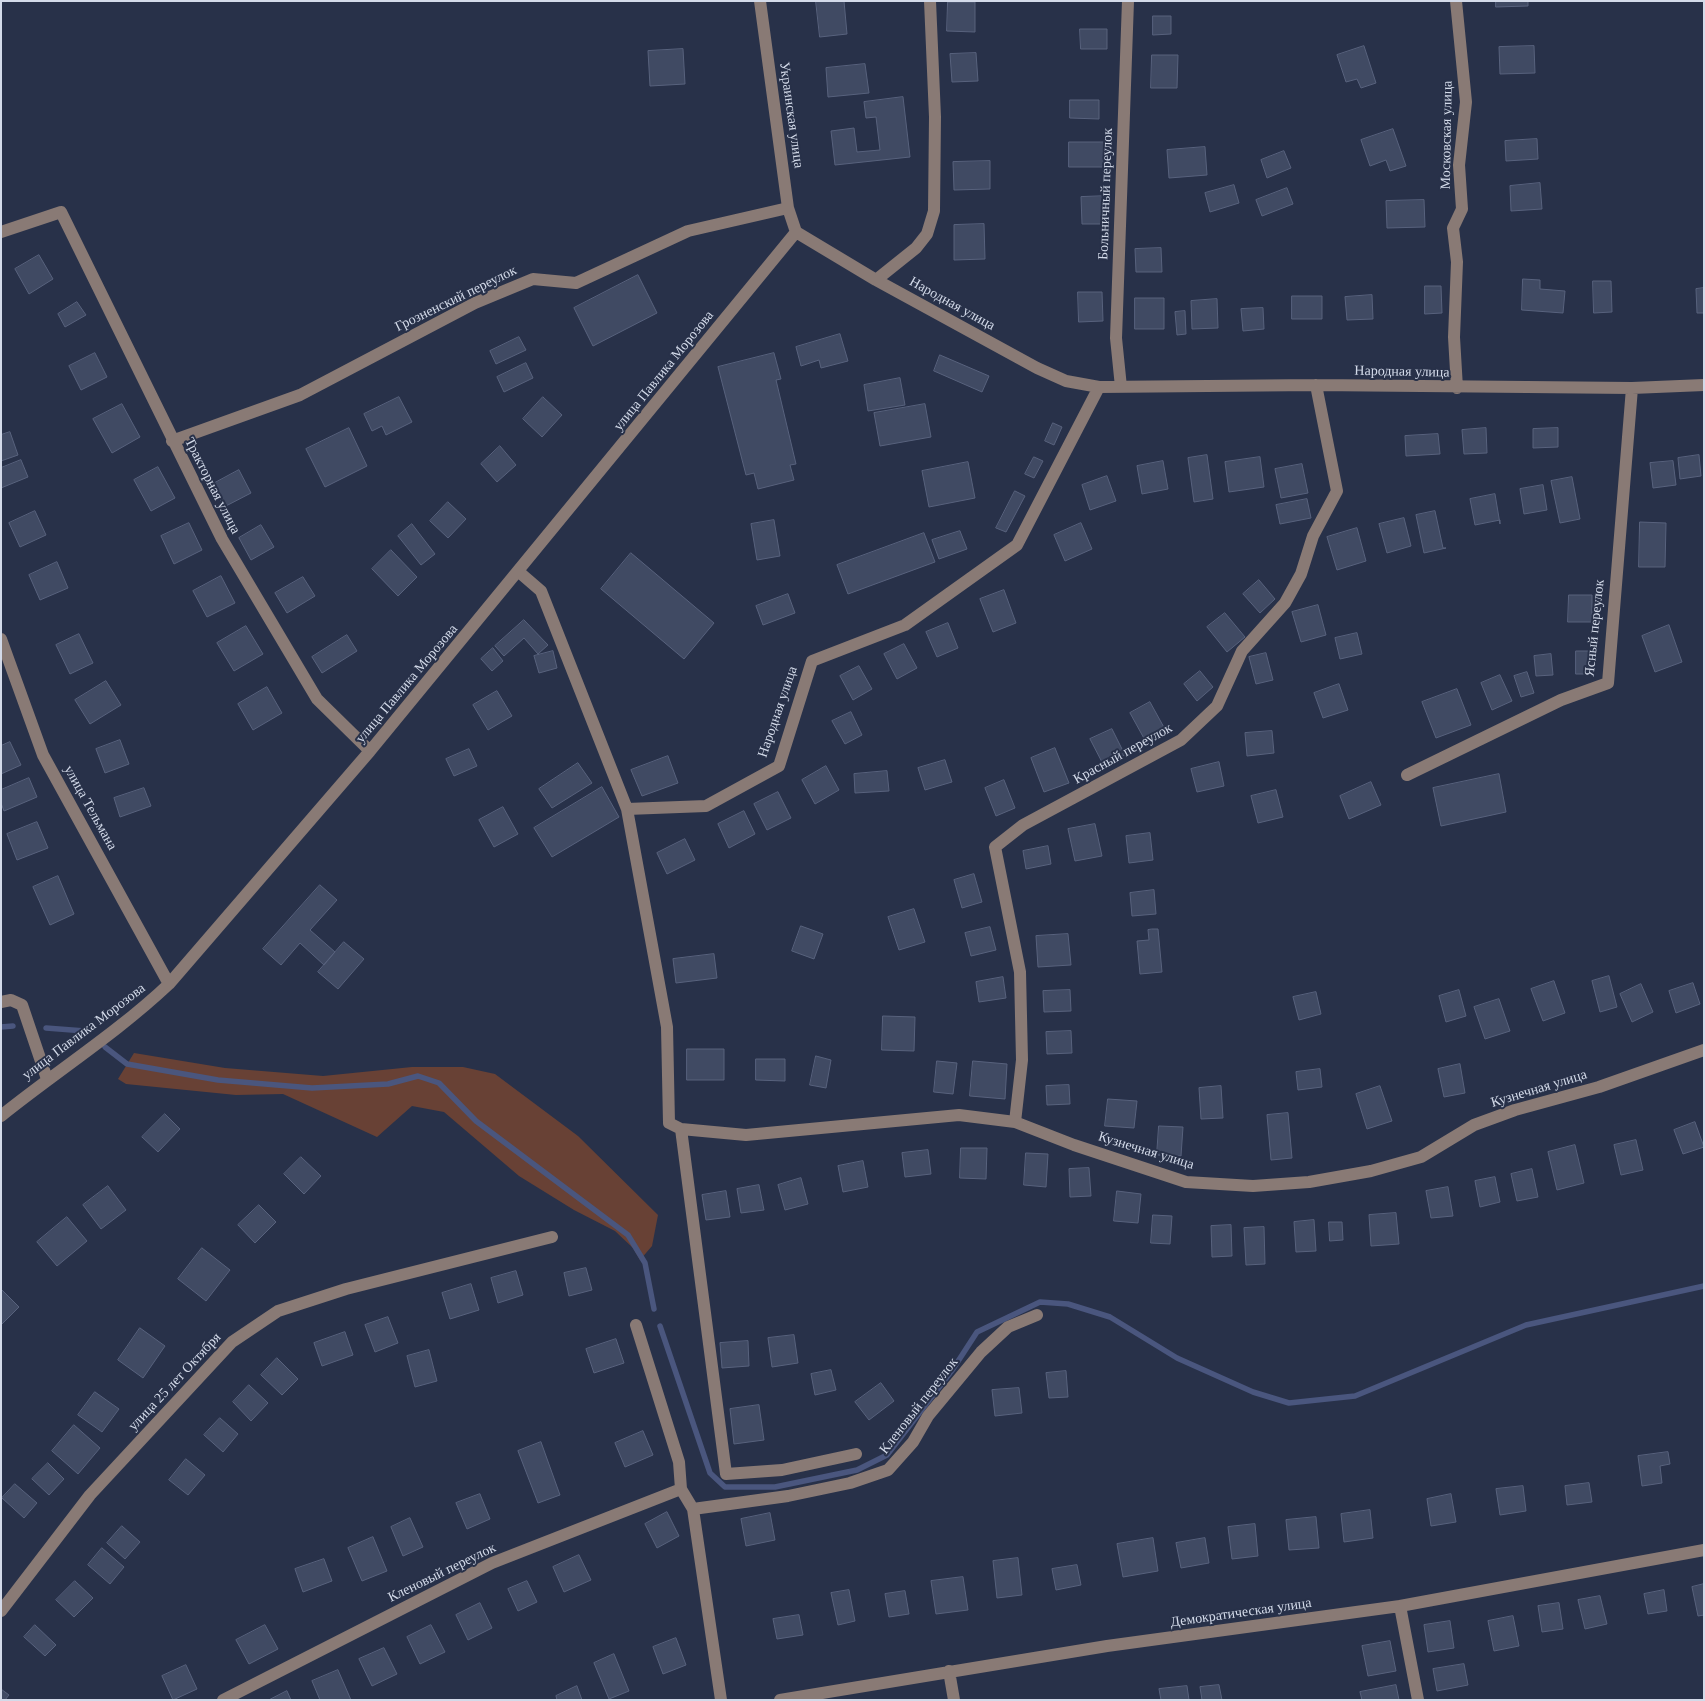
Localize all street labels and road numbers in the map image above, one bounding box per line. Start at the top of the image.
street label: Украинская улица [775,61,807,169]
street label: Московская улица [1438,80,1456,190]
street label: Больничный переулок [1095,128,1117,260]
street label: Грозненский переулок [392,262,520,336]
street label: Народная улица [906,274,998,334]
street label: улица Павлика Морозова [610,308,718,434]
street label: Народная улица [1354,363,1450,381]
street label: Тракторная улица [180,435,244,537]
street label: Ясный переулок [1582,579,1608,677]
street label: улица Павлика Морозова [352,621,462,747]
street label: Народная улица [755,664,801,760]
street label: Красный переулок [1071,720,1175,788]
street label: улица Тельмана [60,763,120,853]
street label: улица Павлика Морозова [19,980,149,1084]
street label: Кузнечная улица [1489,1066,1589,1112]
street label: Кузнечная улица [1096,1128,1196,1174]
street label: улица 25 лет Октября [125,1329,225,1435]
street label: Кленовый переулок [876,1354,962,1458]
street label: Кленовый переулок [385,1540,499,1606]
street label: Демократическая улица [1169,1595,1313,1631]

